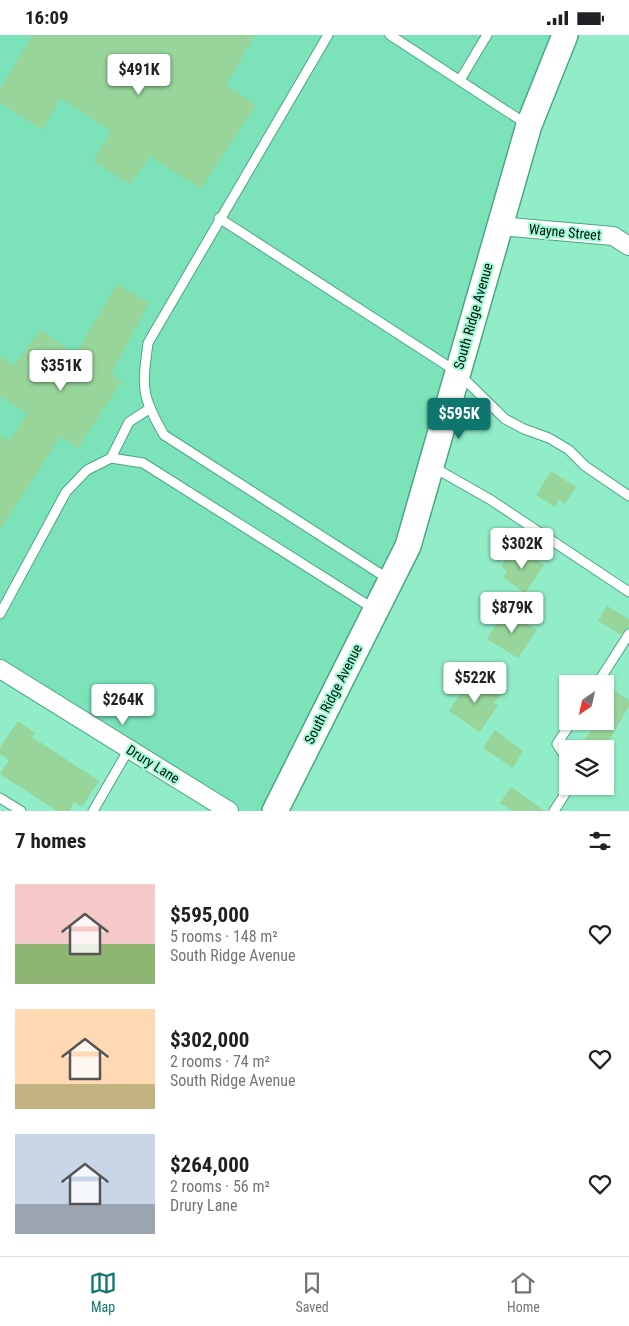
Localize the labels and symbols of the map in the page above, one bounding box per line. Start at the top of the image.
pin: $491K [104,53,174,96]
street label: Wayne Street [528,221,602,243]
street label: South Ridge Avenue [450,261,496,371]
pin: $351K [26,349,96,392]
pin: $595K [424,397,494,440]
pin: $302K [487,527,557,570]
pin: $879K [477,591,547,634]
street label: South Ridge Avenue [301,641,365,747]
pin: $522K [440,661,510,704]
north arrow [559,675,614,730]
pin: $264K [88,683,158,726]
street label: Drury Lane [124,742,183,787]

